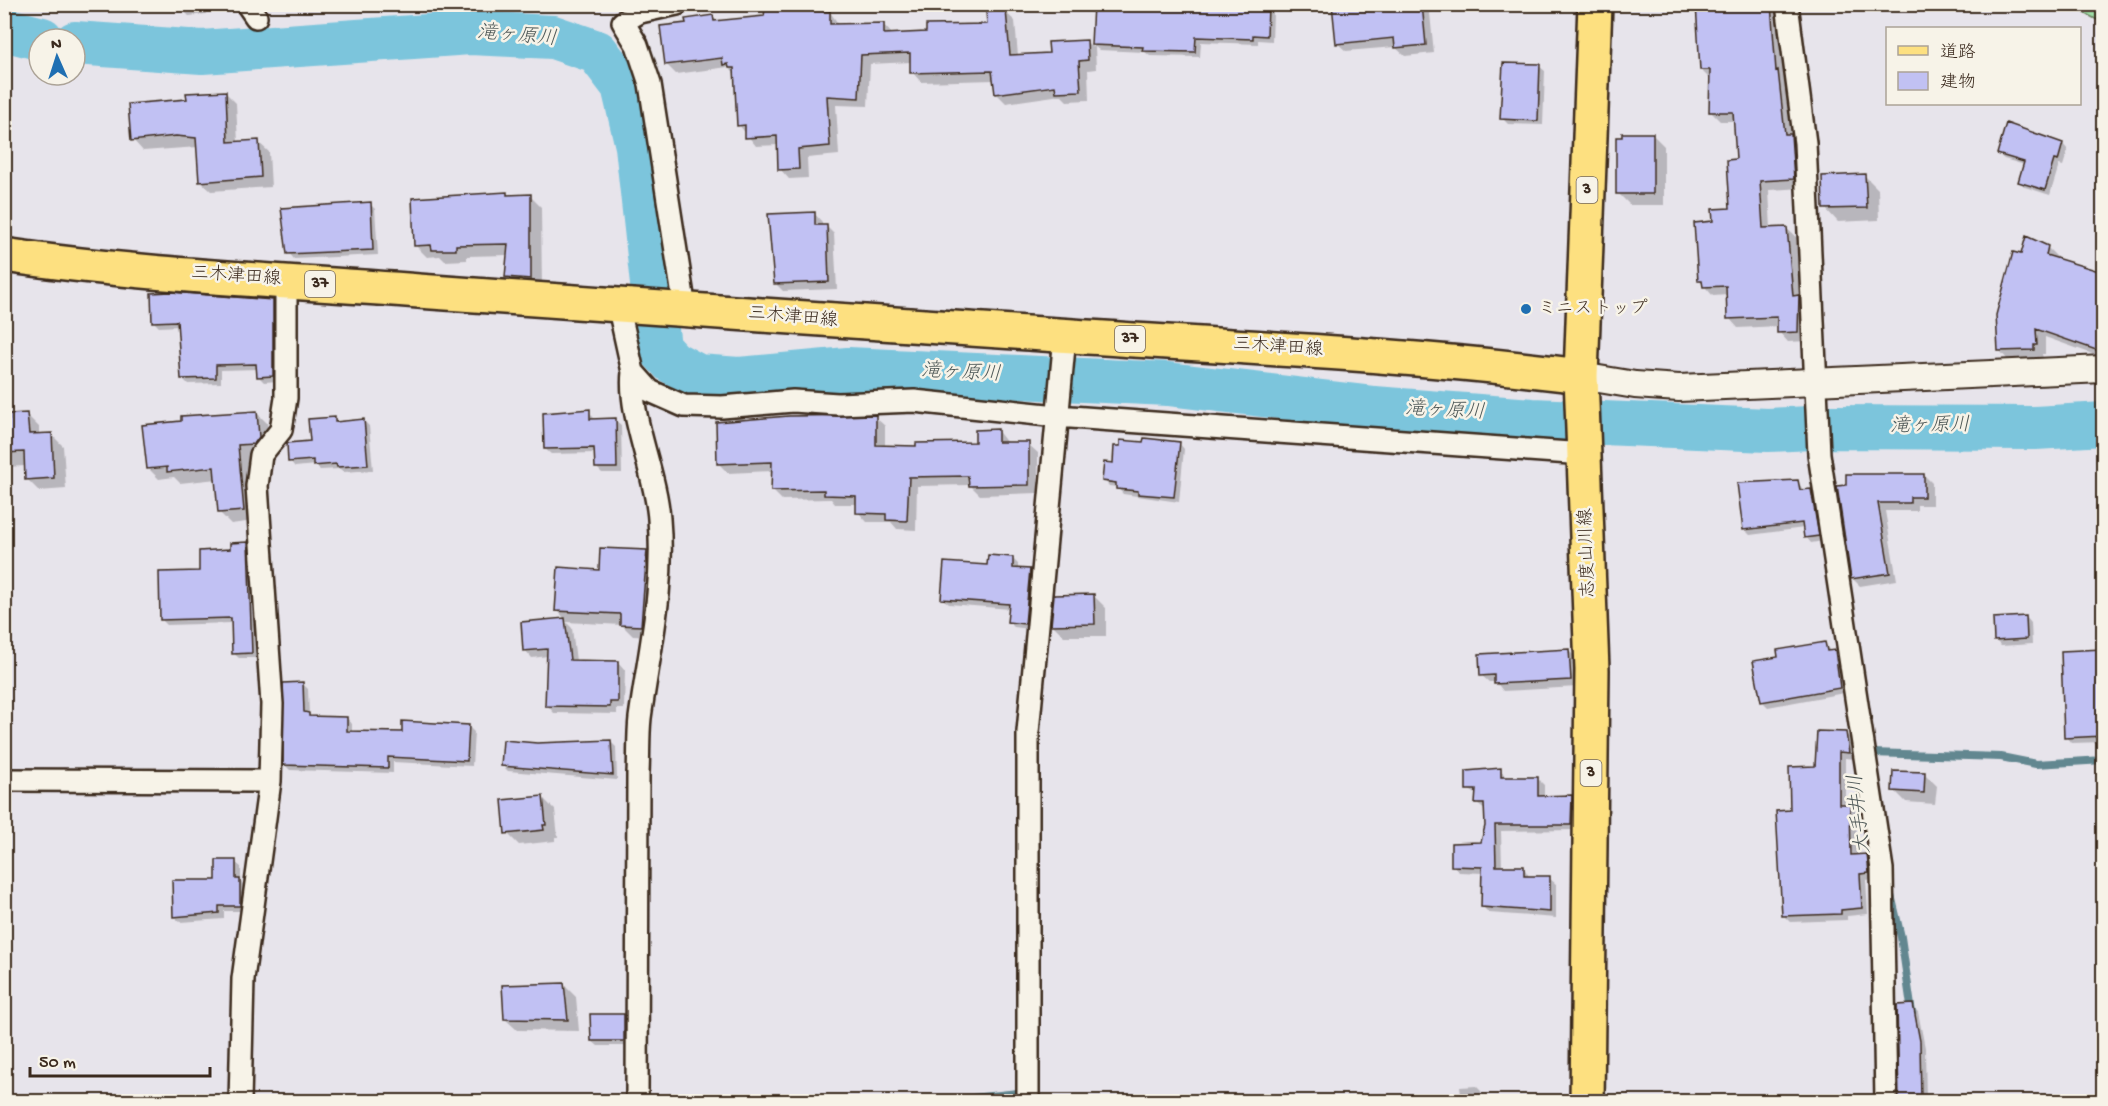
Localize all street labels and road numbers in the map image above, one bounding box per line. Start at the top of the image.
road number: 3 [1576,177,1598,203]
street label: 三木津田線 [190,262,282,291]
road number: 37 [305,271,335,297]
street label: 三木津田線 [747,303,839,332]
road number: 37 [1115,326,1145,352]
street label: 三木津田線 [1232,333,1324,362]
street label: 志度山川線 [1575,508,1600,598]
road number: 3 [1580,760,1602,786]

